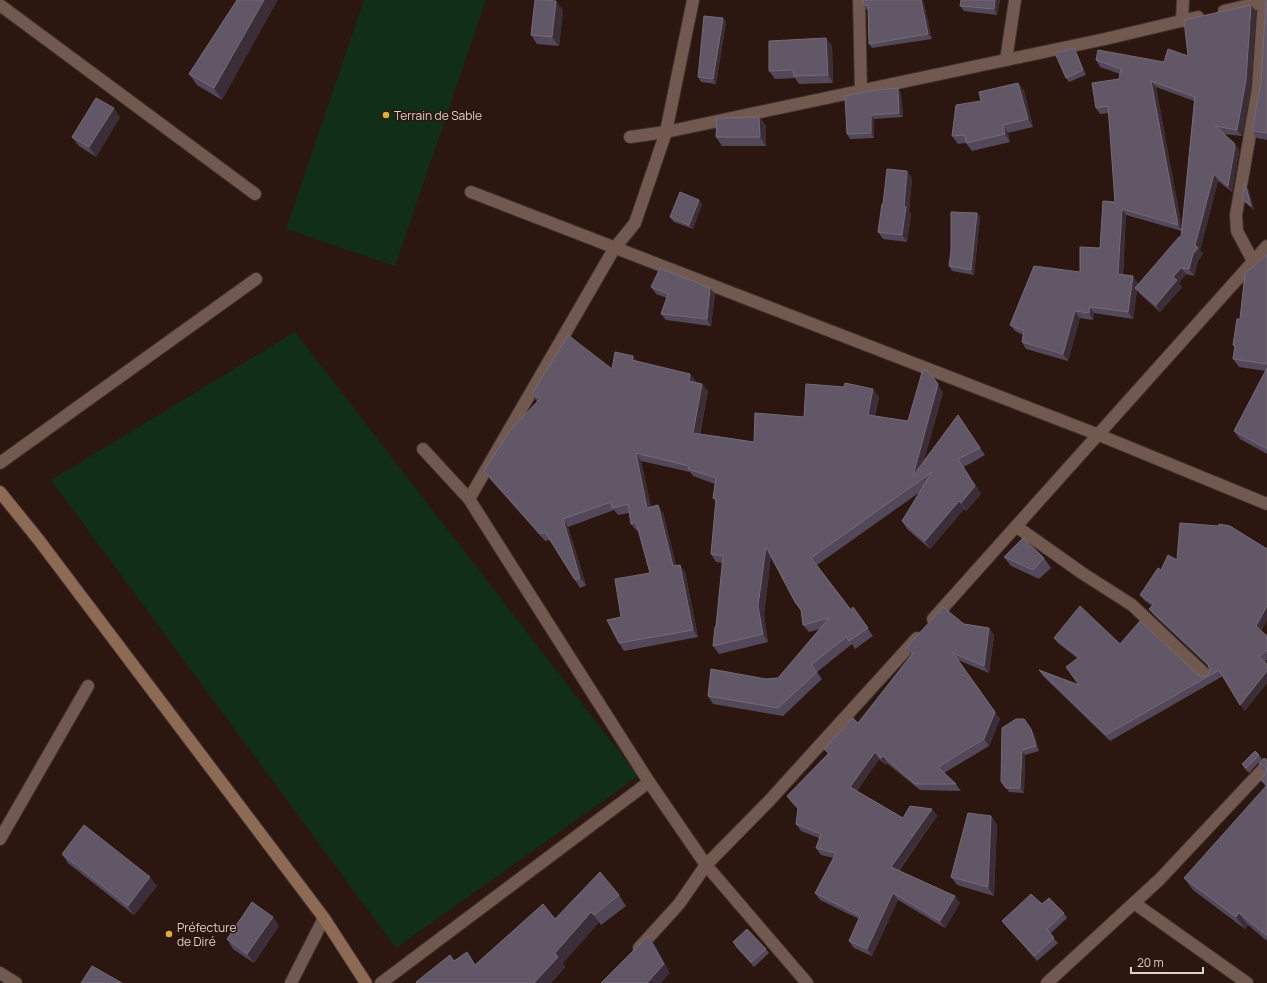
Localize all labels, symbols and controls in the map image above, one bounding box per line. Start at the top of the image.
place label: Terrain de Sable [394,107,482,124]
marker: Terrain de Sable [381,110,391,120]
place label: Préfecture de Diré [177,919,236,950]
marker: Préfecture de Diré [164,929,174,939]
scale bar [1131,949,1203,975]
text: 20 m [1137,954,1164,971]

